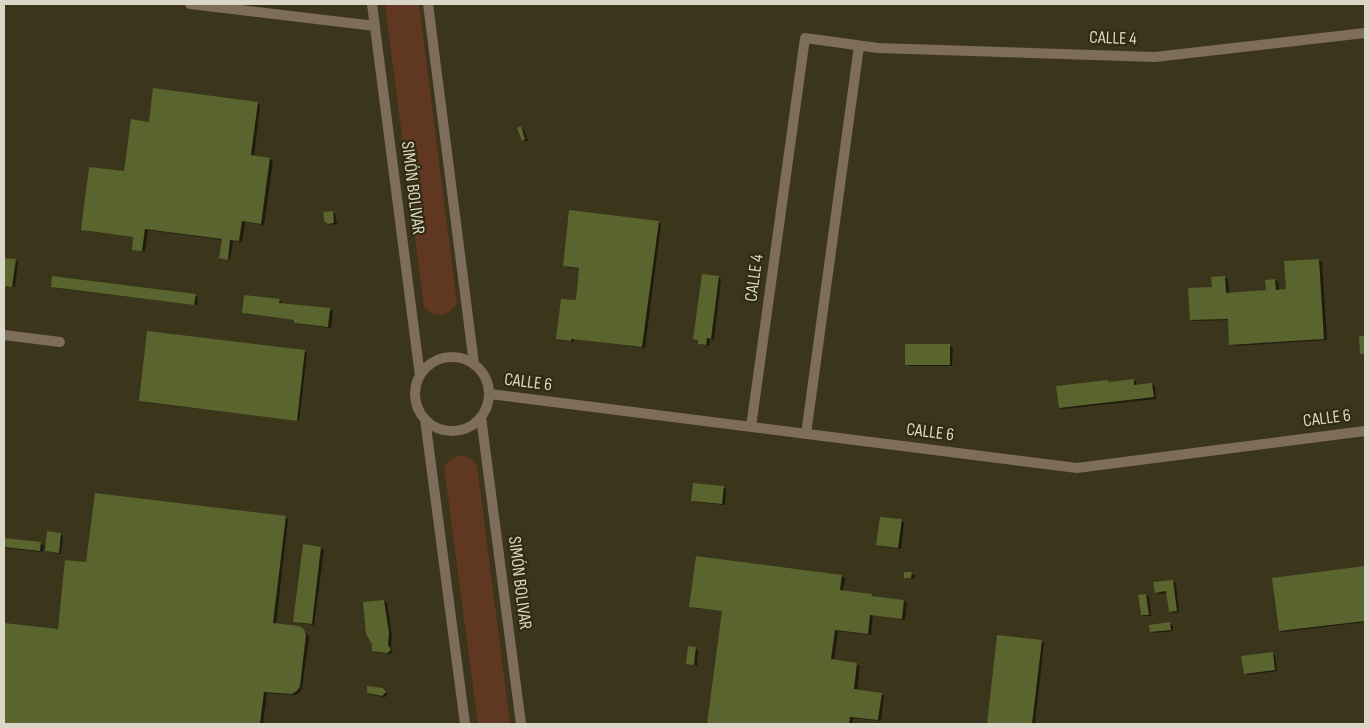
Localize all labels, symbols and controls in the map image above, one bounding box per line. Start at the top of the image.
street label: CALLE 4 [1089,27,1137,51]
street label: SIMÓN BOLIVAR [396,140,428,236]
street label: CALLE 4 [741,253,769,303]
street label: CALLE 6 [503,369,553,397]
street label: CALLE 6 [1302,405,1352,433]
street label: CALLE 6 [905,419,955,447]
street label: SIMÓN BOLIVAR [503,535,535,631]

